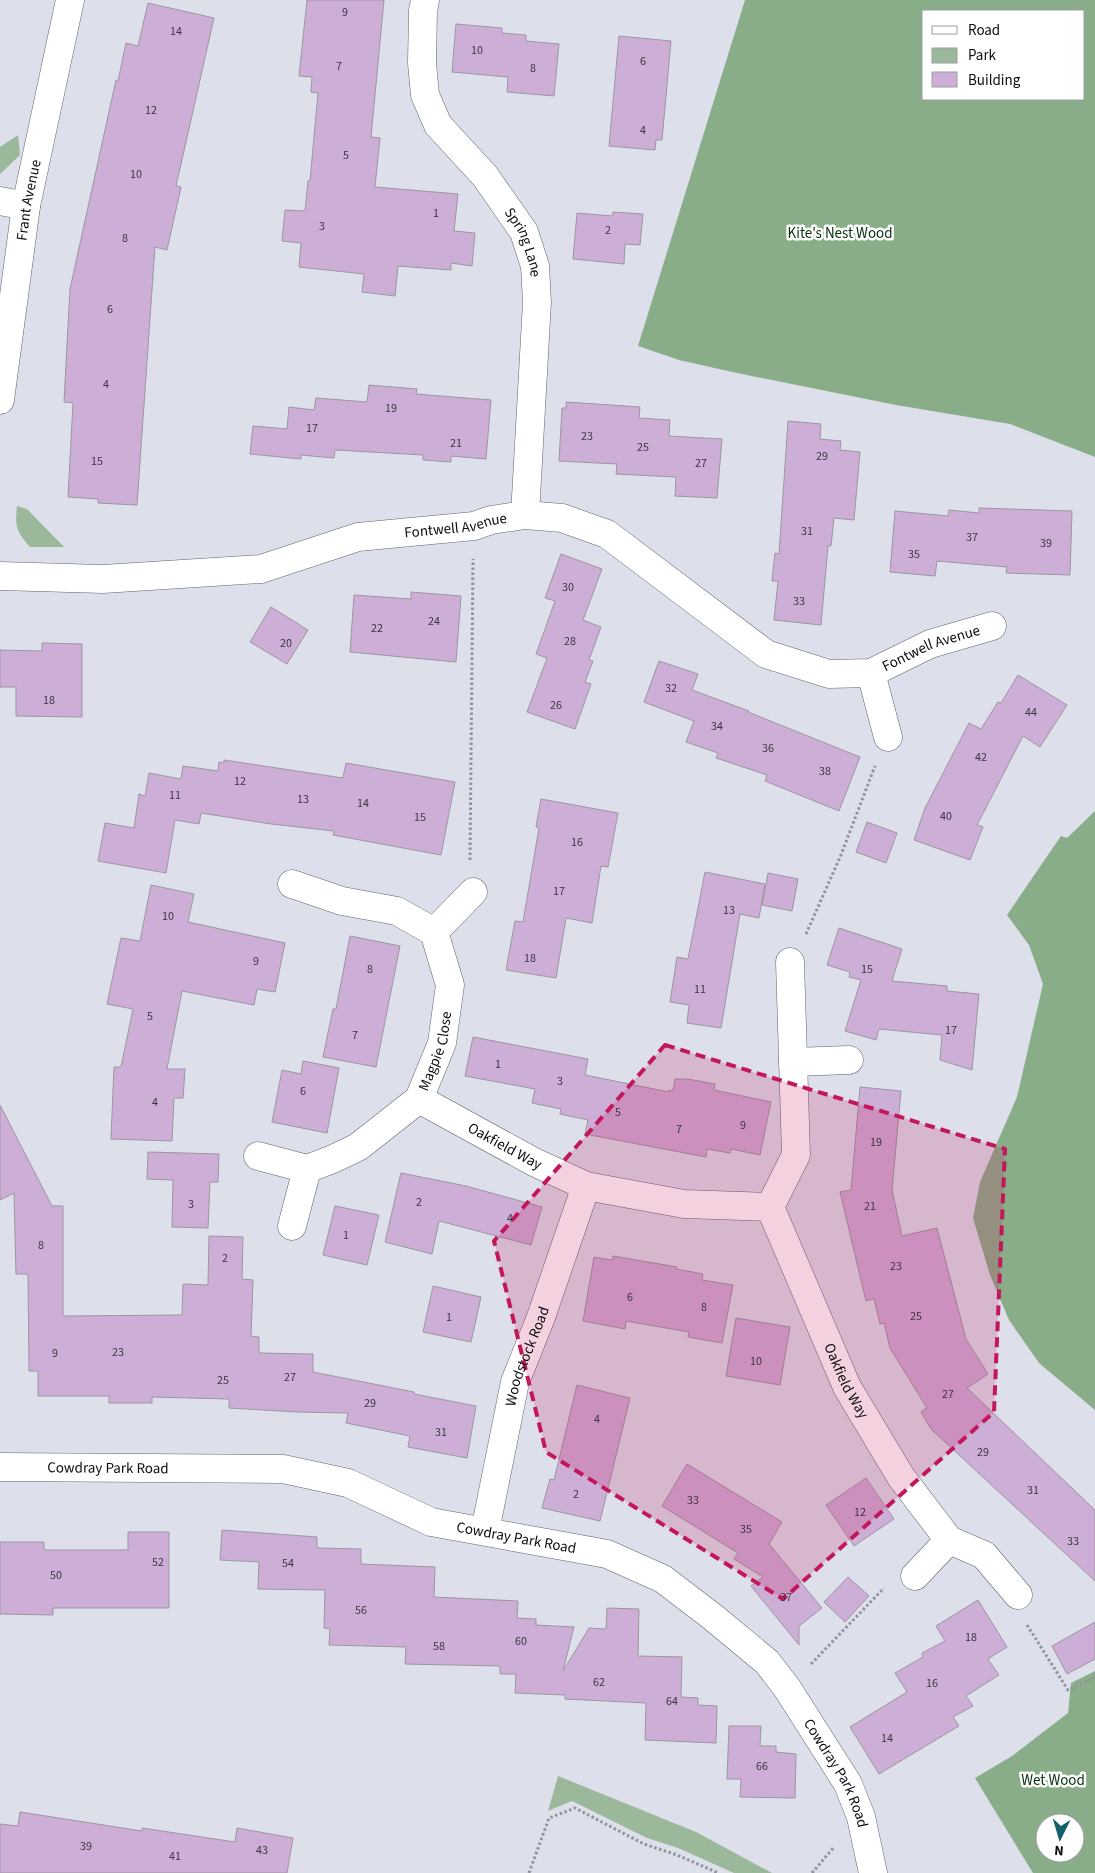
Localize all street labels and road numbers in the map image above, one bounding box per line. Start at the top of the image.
street label: Frant Avenue [11,158,46,242]
street label: Spring Lane [499,203,546,278]
street label: Fontwell Avenue [403,507,508,543]
street label: Fontwell Avenue [878,620,982,676]
street label: Magpie Close [413,1010,457,1094]
street label: Oakfield Way [464,1117,545,1175]
street label: Woodstock Road [500,1304,554,1408]
street label: Oakfield Way [819,1340,874,1422]
street label: Cowdray Park Road [47,1457,169,1479]
street label: Cowdray Park Road [455,1516,578,1559]
street label: Cowdray Park Road [798,1714,873,1829]

